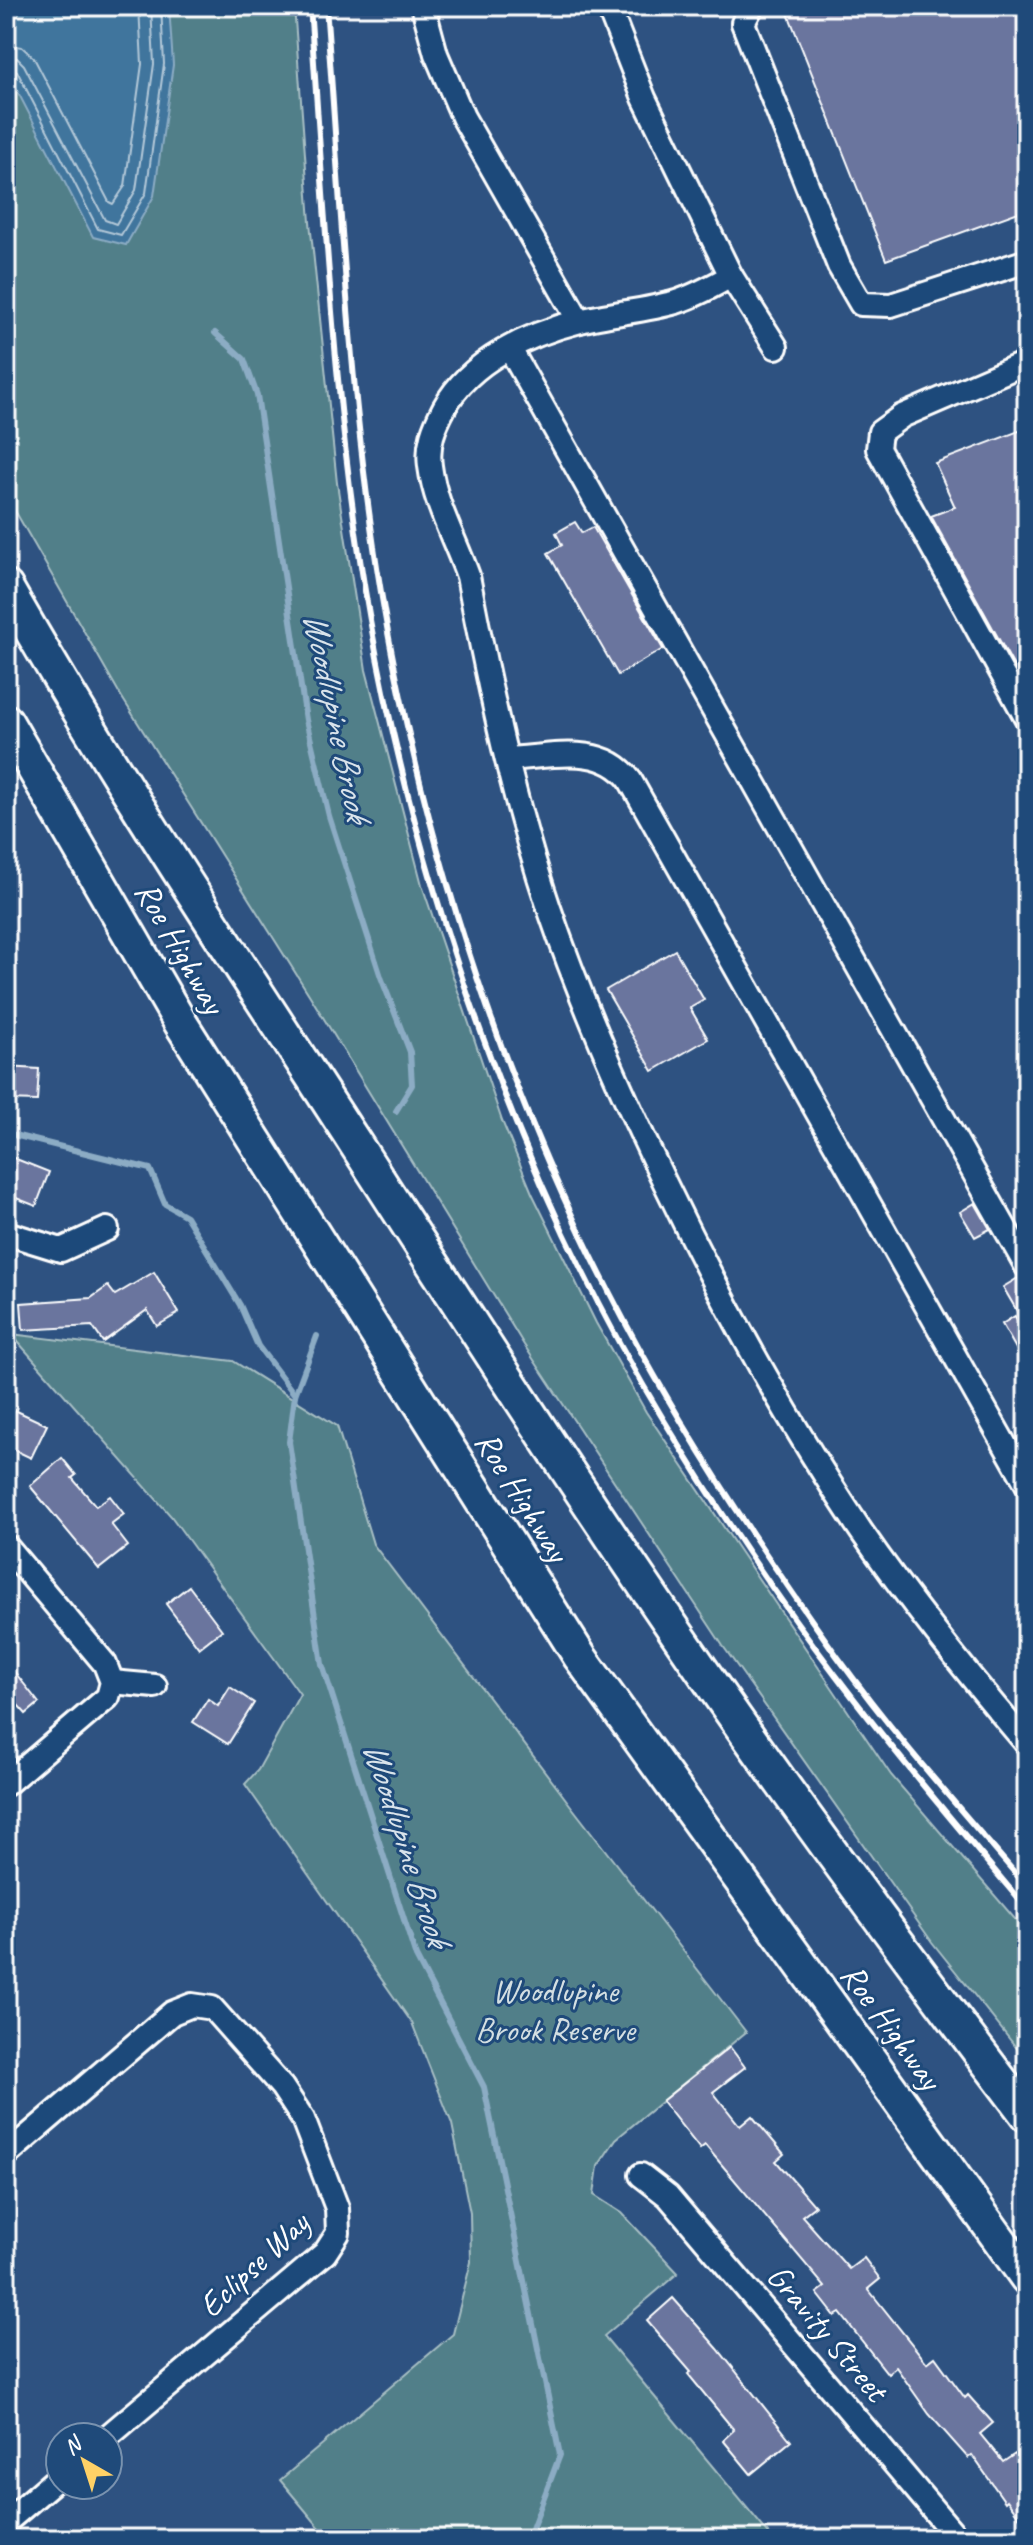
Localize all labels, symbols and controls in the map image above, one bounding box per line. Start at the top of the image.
water label: Woodlupine Brook [292,608,383,831]
street label: Roe Highway [126,873,237,1023]
street label: Roe Highway [466,1423,581,1571]
water label: Woodlupine Brook [352,1735,464,1958]
street label: Roe Highway [831,1955,953,2100]
park label: Woodlupine Brook Reserve [475,1969,637,2051]
street label: Eclipse Way [189,2201,319,2326]
street label: Gravity Street [758,2255,900,2412]
north arrow [44,2421,124,2501]
text: N [58,2429,89,2461]

